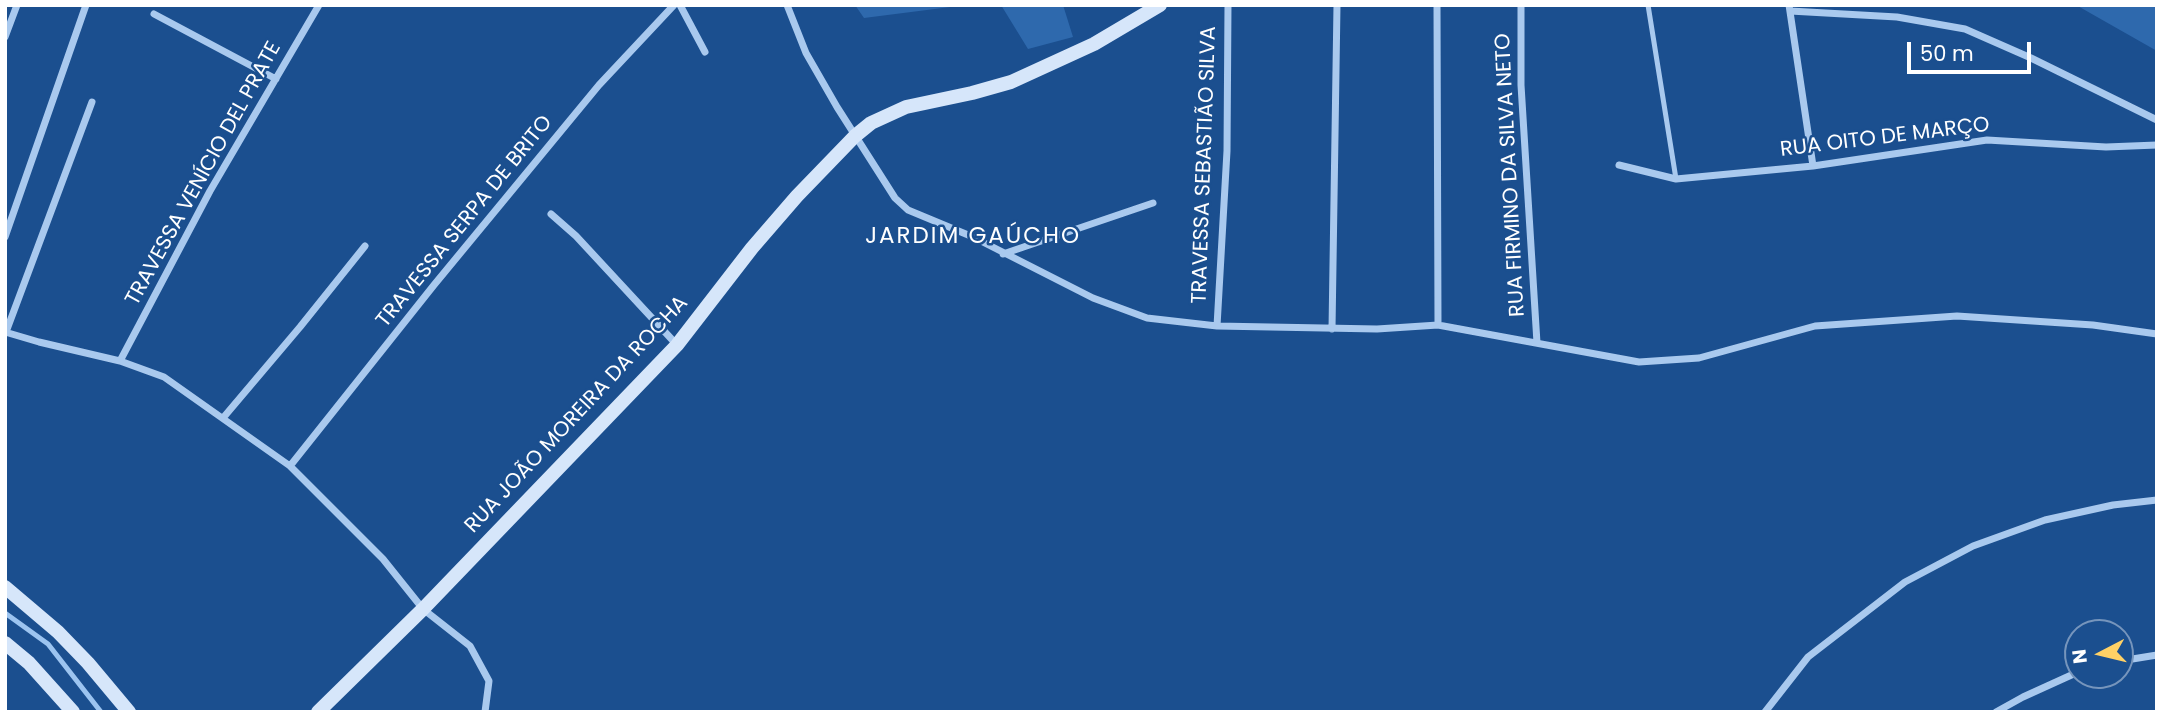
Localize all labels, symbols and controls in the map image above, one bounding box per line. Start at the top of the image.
street label: TRAVESSA SEBASTIÃO SILVA [1188,26,1222,304]
scale bar [1910,28,2034,72]
street label: RUA FIRMINO DA SILVA NETO [1491,33,1531,317]
street label: TRAVESSA VENÍCIO DEL PRATE [121,38,287,310]
text: 50 m [1920,39,1974,68]
street label: TRAVESSA SERPA DE BRITO [372,111,558,333]
street label: RUA OITO DE MARÇO [1779,113,1991,163]
district label: JARDIM GAÚCHO [867,223,1079,251]
street label: RUA JOÃO MOREIRA DA ROCHA [460,291,694,539]
north arrow [2064,619,2134,689]
text: N [2065,648,2094,665]

